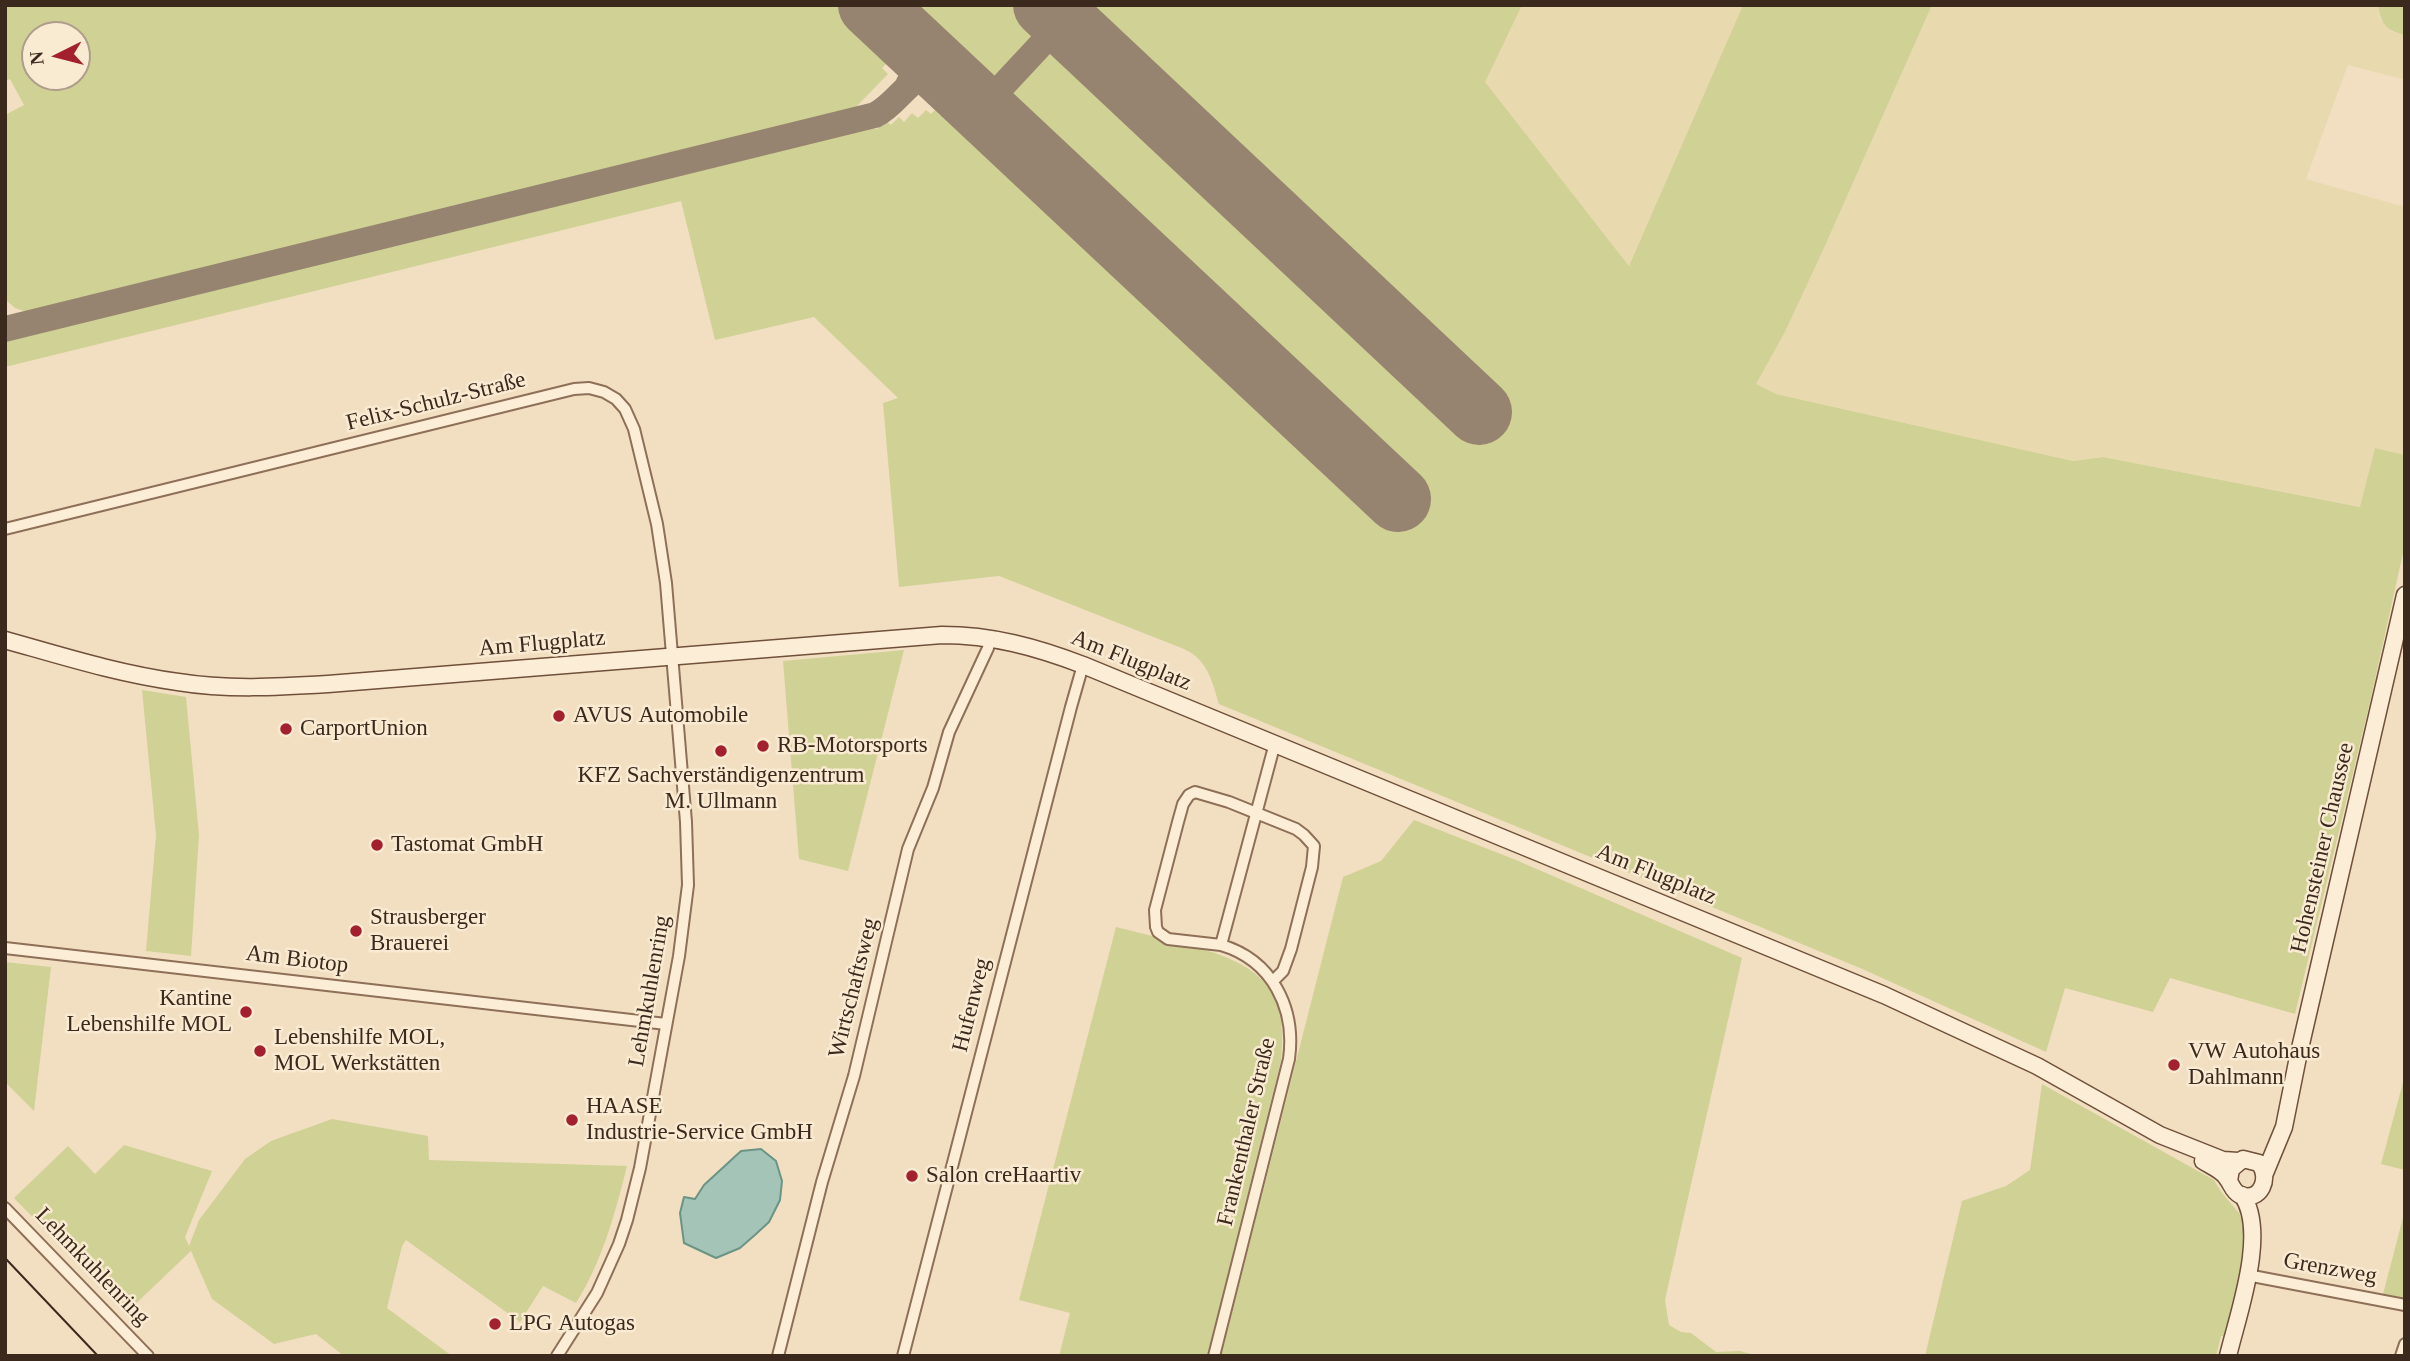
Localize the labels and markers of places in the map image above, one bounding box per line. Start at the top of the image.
place label: AVUS Automobile [573,702,748,730]
marker: AVUS Automobile [551,708,567,724]
place label: CarportUnion [300,715,428,743]
marker: CarportUnion [278,721,294,737]
place label: RB-Motorsports [777,732,928,760]
marker: RB-Motorsports [755,738,771,754]
marker: KFZ Sachverständigenzentrum M. Ullmann [713,743,729,759]
place label: KFZ Sachverständigenzentrum M. Ullmann [578,762,864,816]
place label: Tastomat GmbH [391,831,543,859]
marker: Tastomat GmbH [369,837,385,853]
place label: Strausberger Brauerei [370,904,486,958]
marker: Strausberger Brauerei [348,923,364,939]
place label: Kantine Lebenshilfe MOL [67,985,232,1039]
marker: Kantine Lebenshilfe MOL [238,1004,254,1020]
place label: Lebenshilfe MOL, MOL Werkstätten [274,1024,445,1078]
place label: VW Autohaus Dahlmann [2188,1038,2320,1092]
marker: Lebenshilfe MOL, MOL Werkstätten [252,1043,268,1059]
marker: VW Autohaus Dahlmann [2166,1057,2182,1073]
place label: HAASE Industrie-Service GmbH [586,1093,813,1147]
marker: HAASE Industrie-Service GmbH [564,1112,580,1128]
place label: Salon creHaartiv [926,1162,1081,1190]
marker: Salon creHaartiv [904,1168,920,1184]
place label: LPG Autogas [509,1310,635,1338]
marker: LPG Autogas [487,1316,503,1332]

